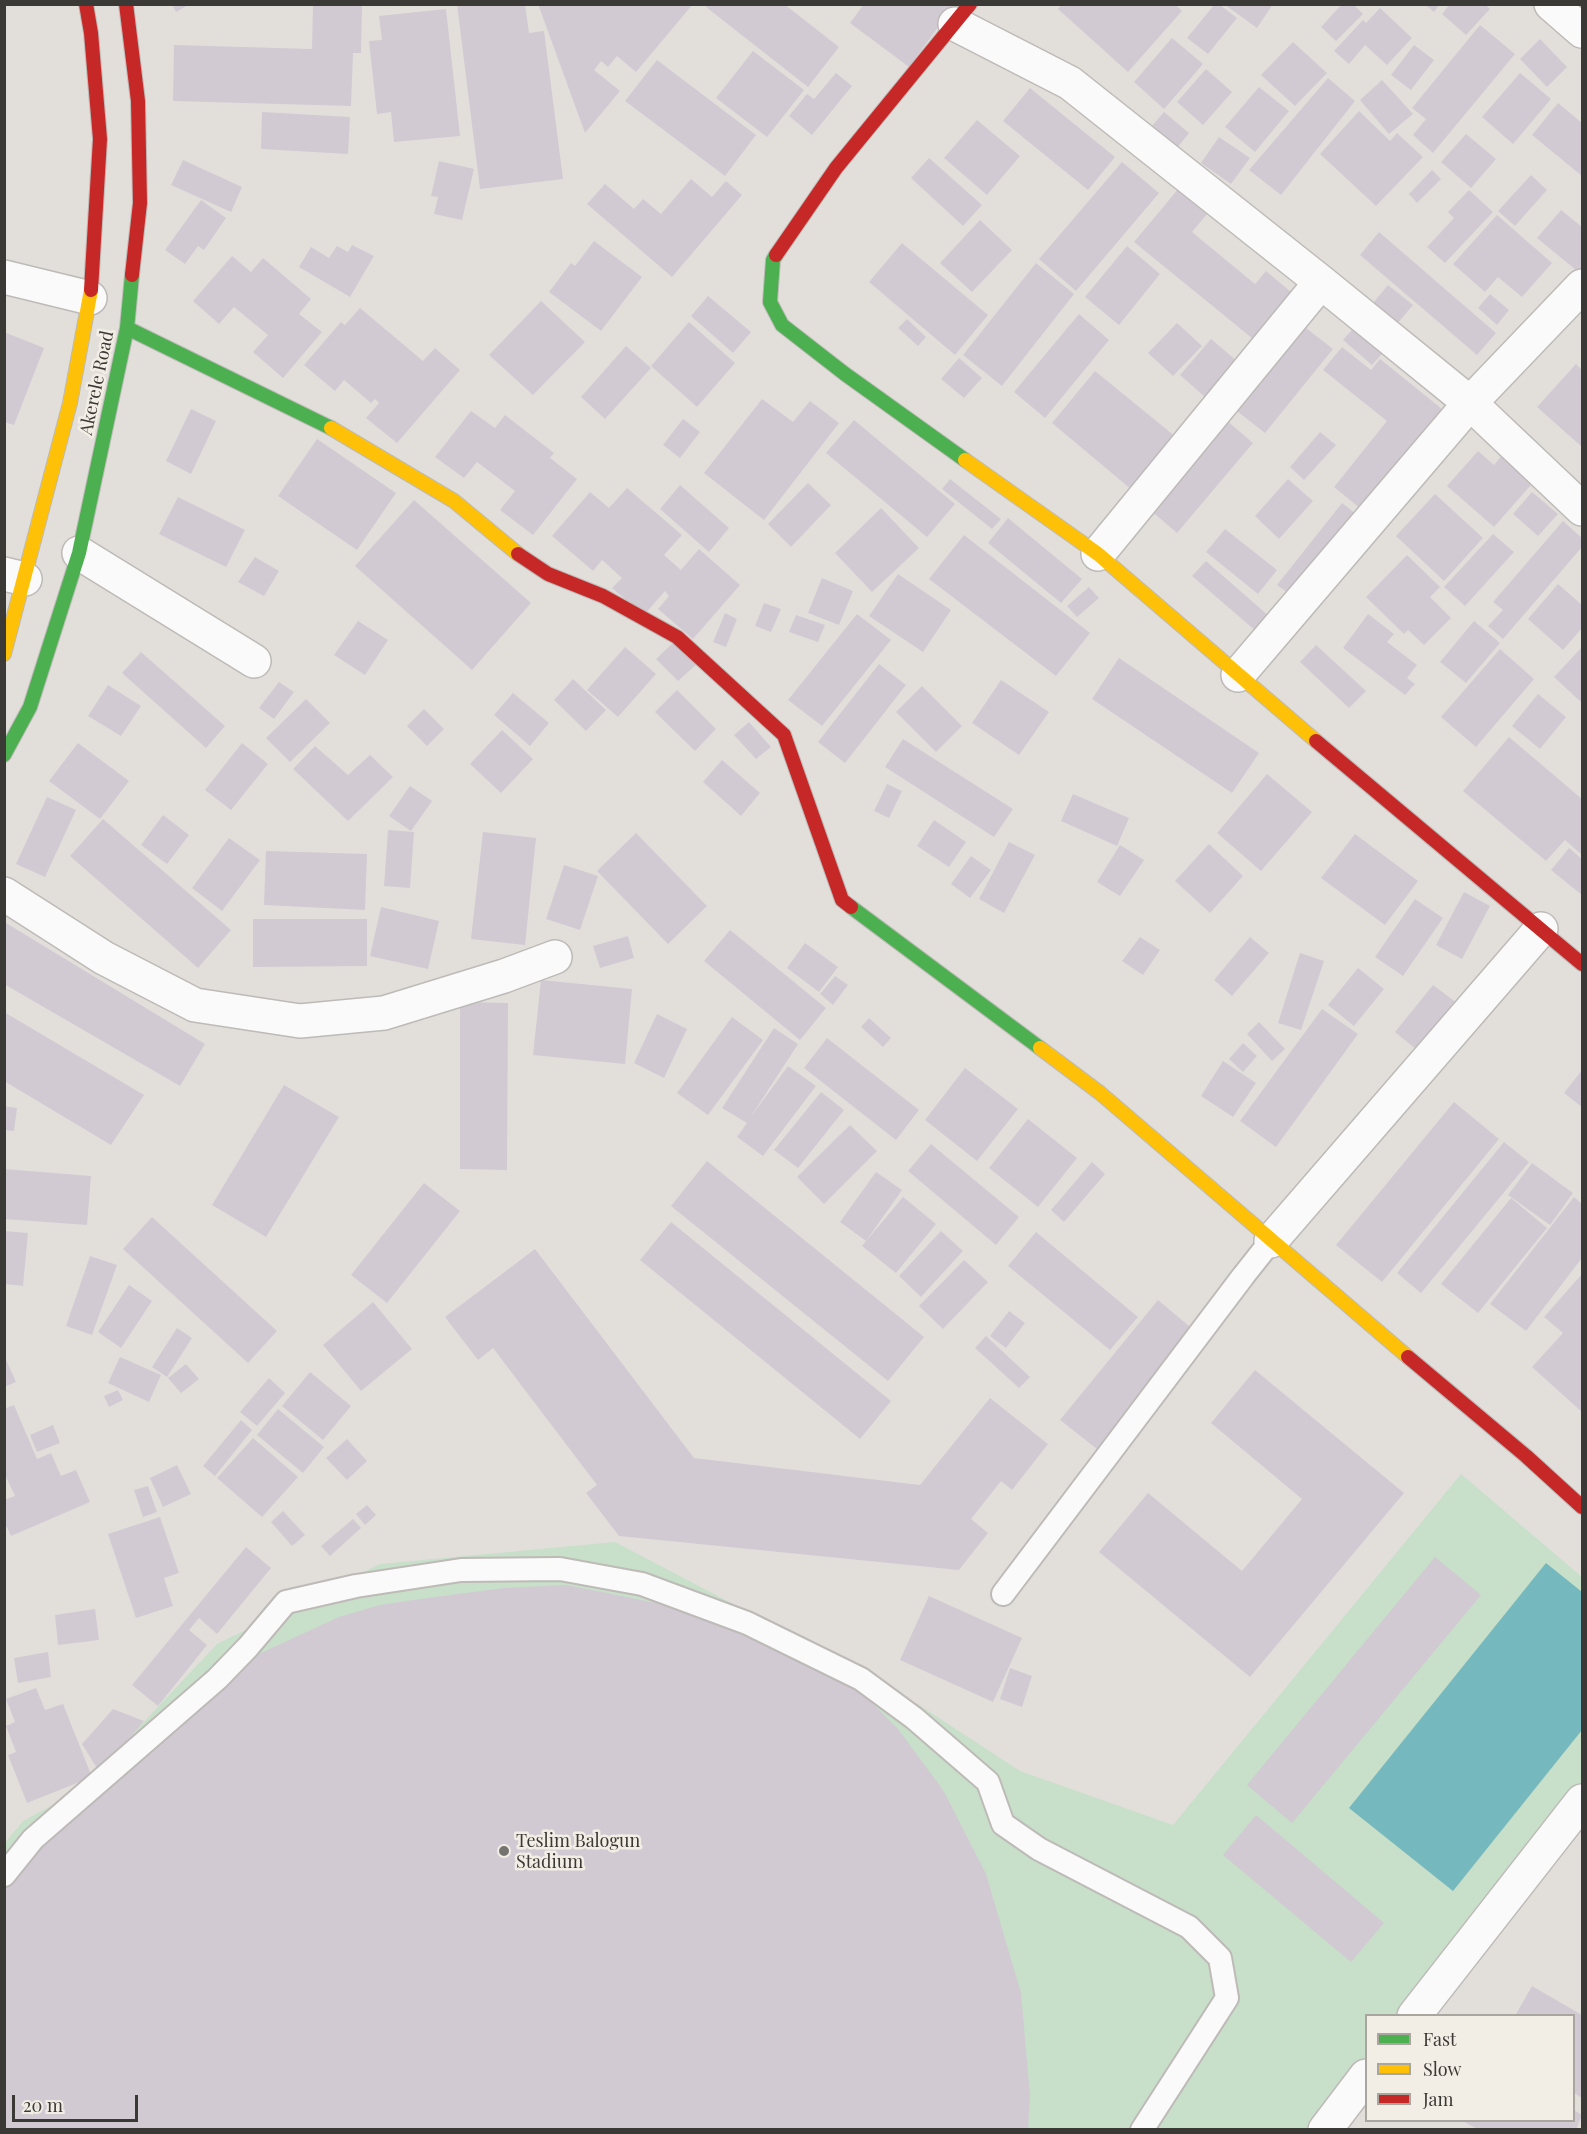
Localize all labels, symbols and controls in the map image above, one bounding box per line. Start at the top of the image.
street label: Akerele Road [75,329,119,437]
place label: Teslim Balogun Stadium [516,1830,640,1872]
marker: Teslim Balogun Stadium [497,1844,511,1858]
legend [1365,2014,1575,2122]
text: Fast [1423,2027,1456,2051]
text: Slow [1423,2057,1461,2081]
scale bar [15,2083,141,2121]
text: Jam [1423,2087,1453,2111]
text: 20 m [23,2093,63,2117]

